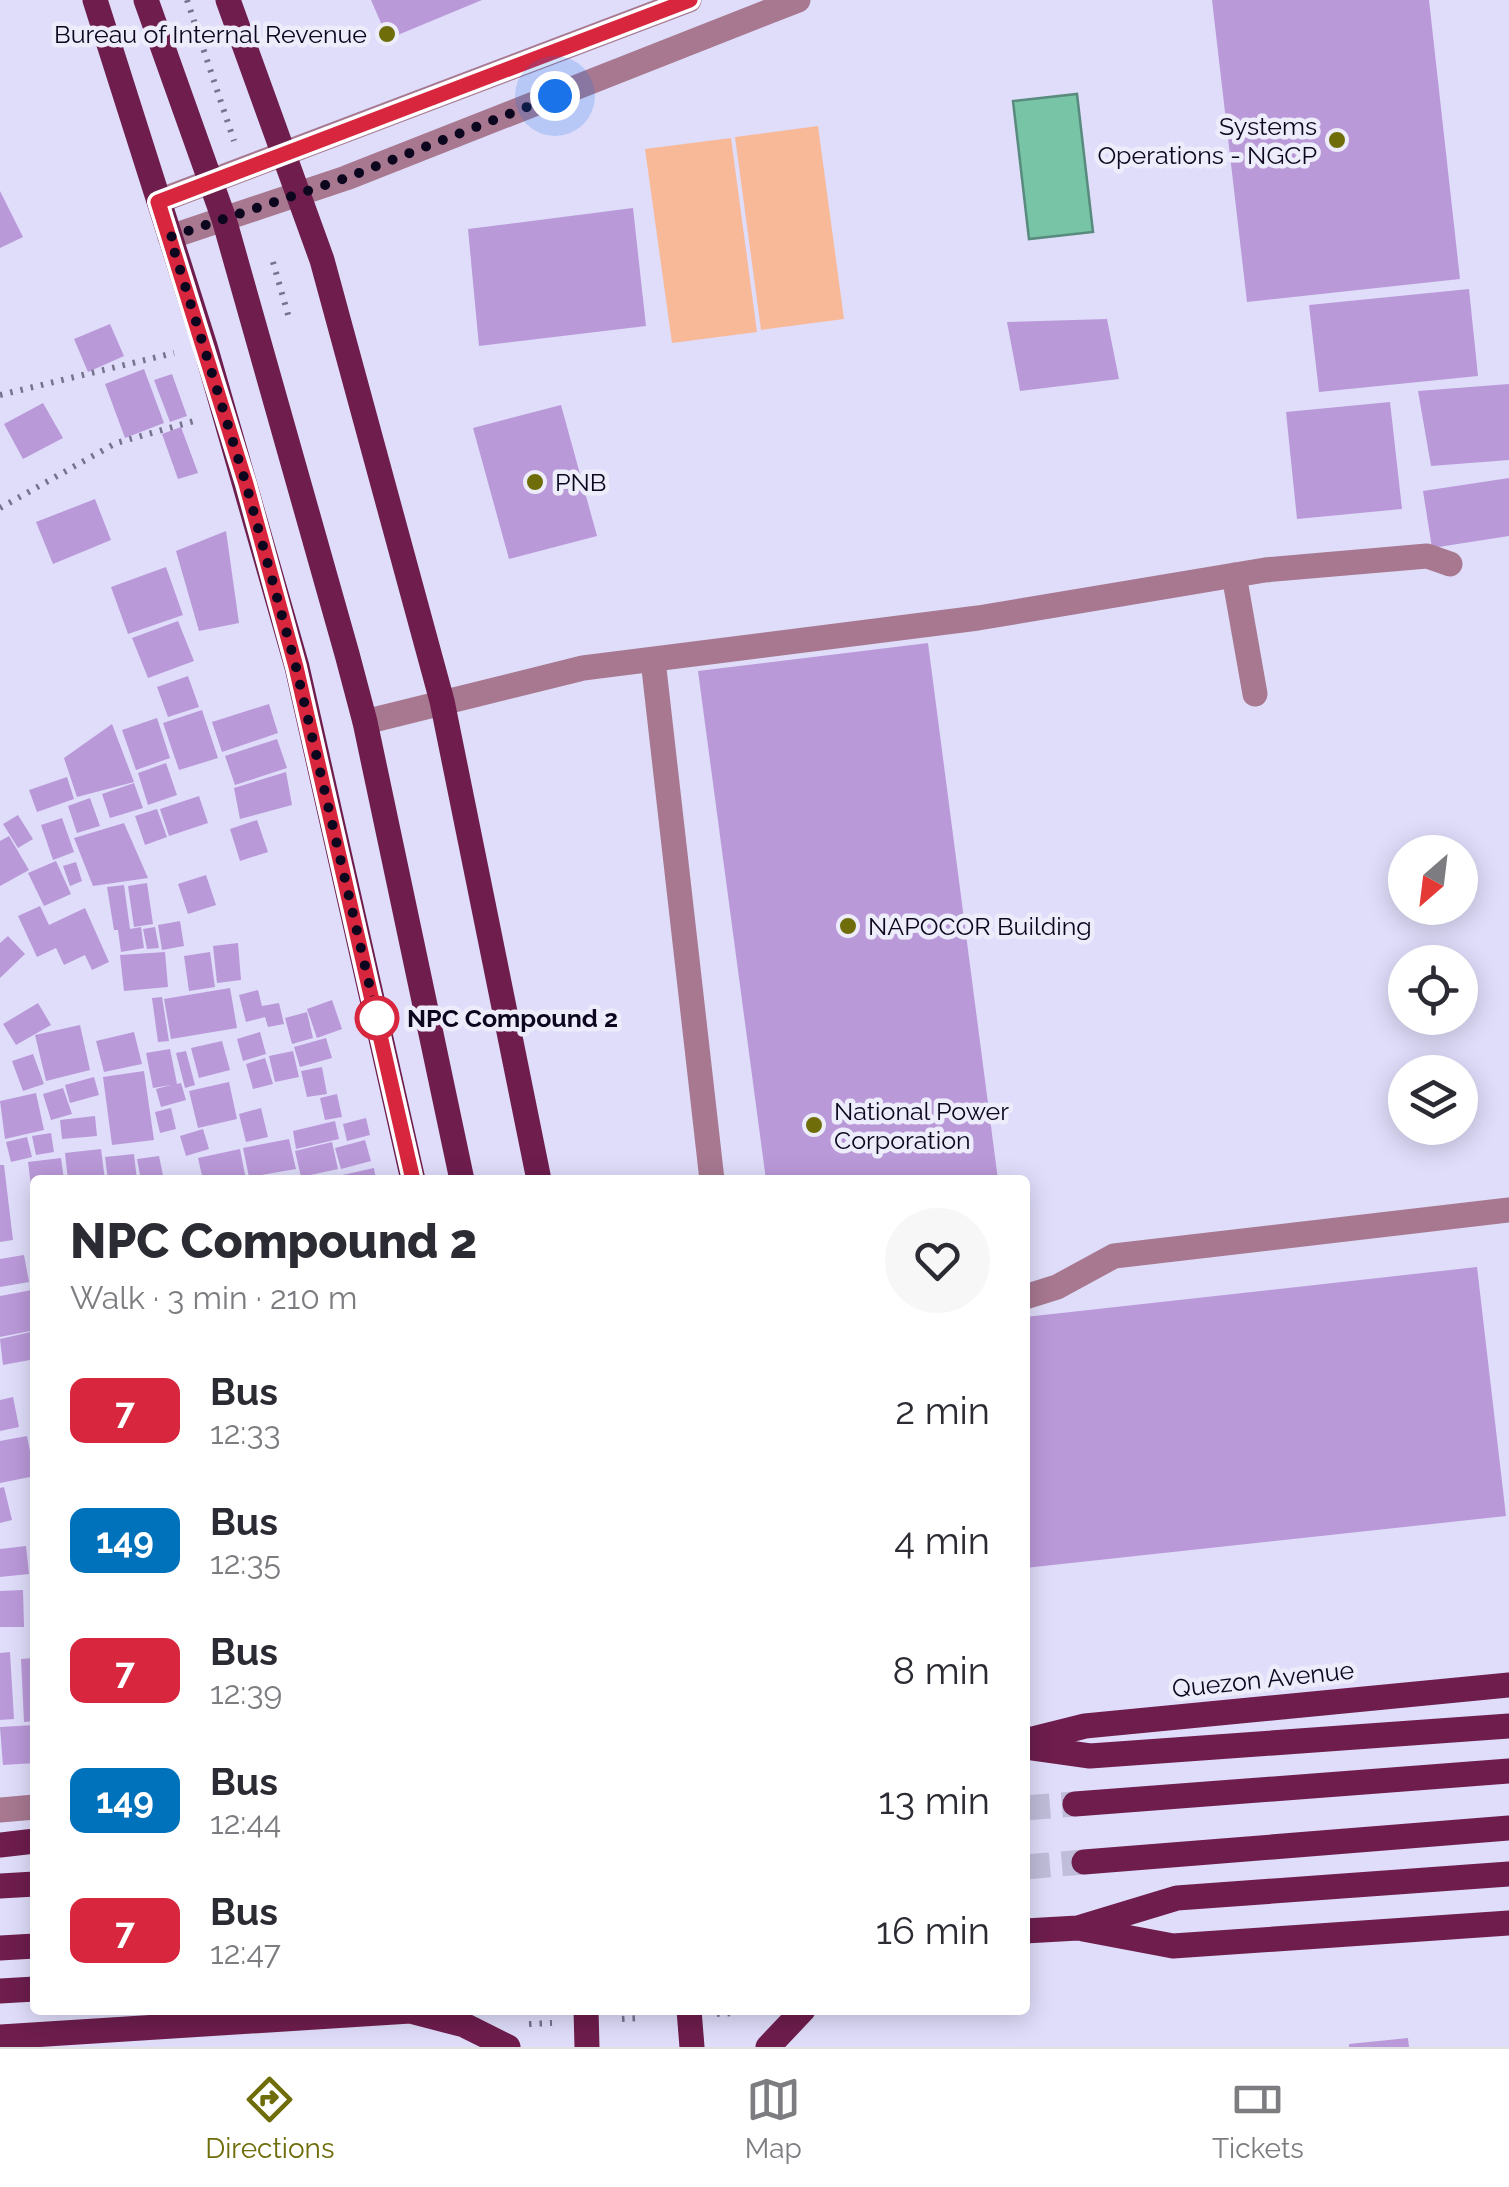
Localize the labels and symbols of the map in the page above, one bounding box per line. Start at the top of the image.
place label: Bureau of Internal Revenue [54,19,367,49]
marker: Bureau of Internal Revenue [376,23,398,45]
your location [530,71,580,121]
place label: Systems Operations - NGCP [1097,111,1317,170]
marker: Systems Operations - NGCP [1326,129,1348,151]
place label: PNB [555,467,607,497]
marker: PNB [524,471,546,493]
north arrow [1388,835,1478,925]
place label: NAPOCOR Building [868,911,1092,941]
marker: NAPOCOR Building [837,915,859,937]
marker: NPC Compound 2 [356,997,398,1039]
place label: NPC Compound 2 [407,1003,618,1033]
place label: National Power Corporation [834,1096,1009,1155]
marker: National Power Corporation [803,1114,825,1136]
street label: Quezon Avenue [1170,1655,1356,1703]

